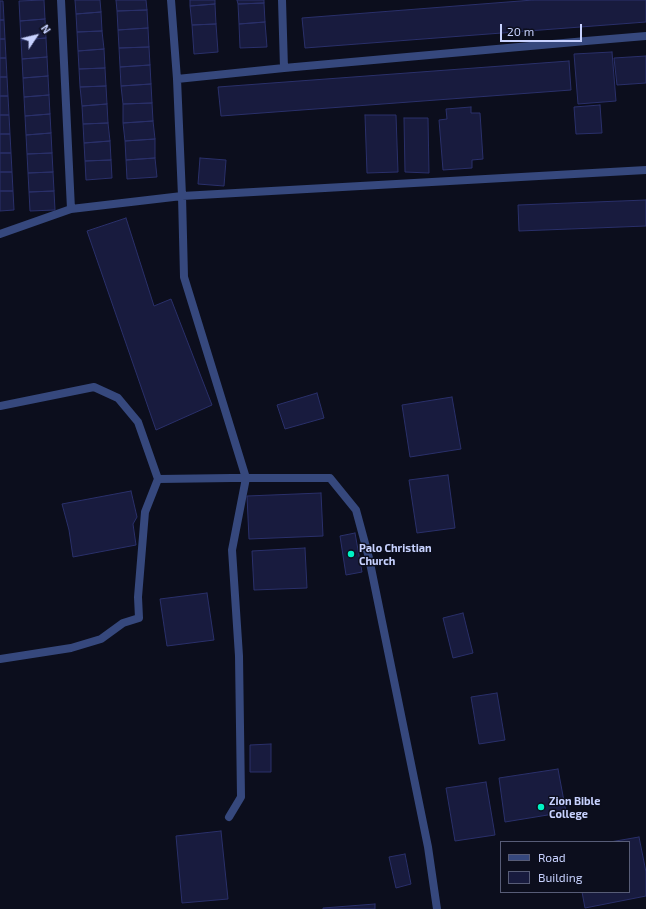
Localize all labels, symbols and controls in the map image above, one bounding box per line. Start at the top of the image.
north arrow [16,16,56,56]
scale bar [502,16,584,42]
text: N [39,22,54,36]
text: 20 m [507,24,534,38]
place label: Palo Christian Church [359,541,432,567]
marker: Palo Christian Church [346,549,356,559]
place label: Zion Bible College [549,794,600,820]
marker: Zion Bible College [536,802,546,812]
legend [500,841,630,893]
text: Road [538,850,566,864]
text: Building [538,870,582,884]

